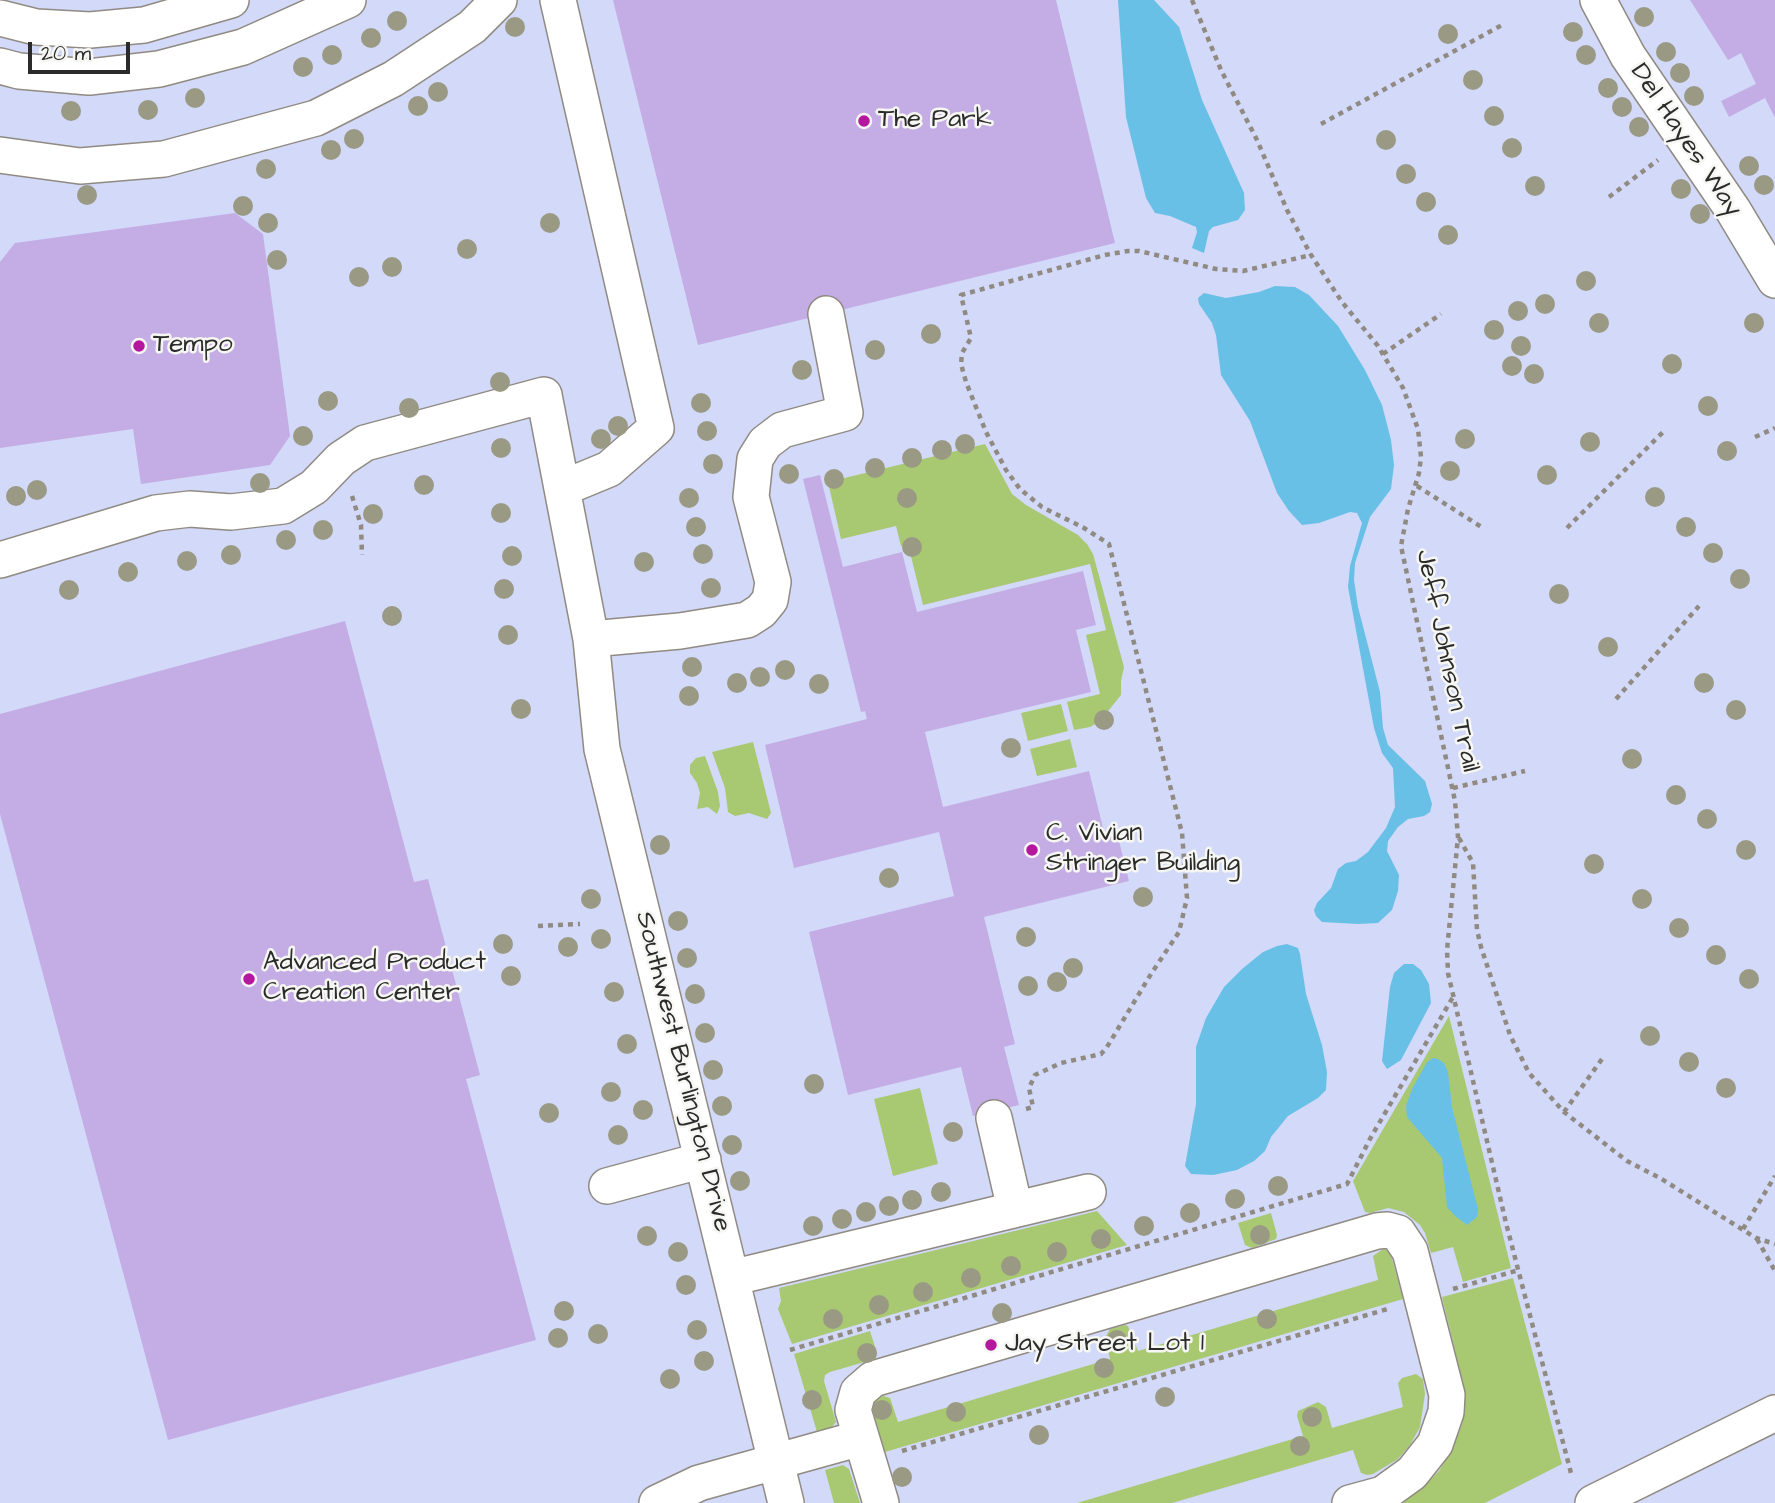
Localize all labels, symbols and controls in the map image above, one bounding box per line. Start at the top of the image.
scale bar [32,28,133,72]
text: 20 m [41,39,91,68]
street label: Del Hayes Way [1622,58,1748,224]
place label: The Park [878,105,992,137]
marker: The Park [856,113,872,129]
place label: Tempo [153,330,233,362]
marker: Tempo [131,338,147,354]
street label: Jeff Johnson Trail [1407,547,1485,775]
place label: C. Vivian Stringer Building [1046,819,1240,880]
marker: C. Vivian Stringer Building [1024,842,1040,858]
street label: Southwest Burlington Drive [627,909,737,1235]
place label: Advanced Product Creation Center [263,948,486,1010]
marker: Advanced Product Creation Center [241,971,257,987]
place label: Jay Street Lot 1 [1005,1329,1204,1361]
marker: Jay Street Lot 1 [983,1337,999,1353]

